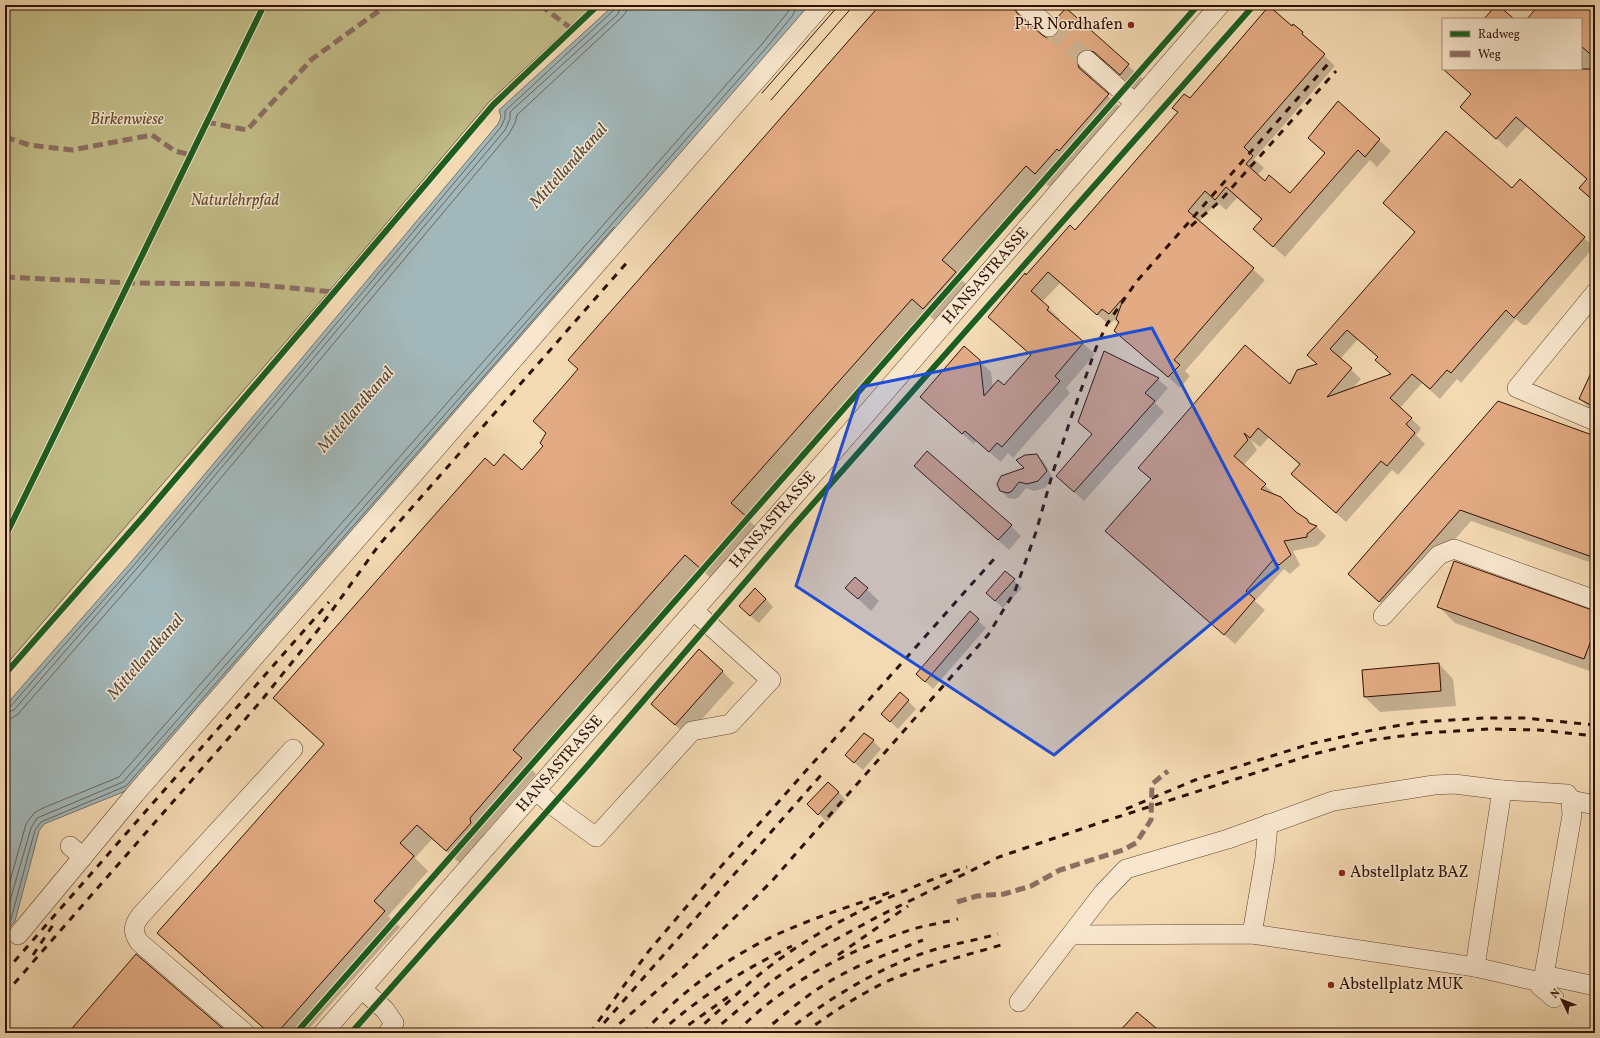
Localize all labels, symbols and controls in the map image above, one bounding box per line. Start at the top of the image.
place label: P+R Nordhafen [1015,14,1123,36]
legend [1442,18,1582,70]
marker: P+R Nordhafen [1126,20,1136,30]
text: Radweg [1478,27,1520,43]
text: Weg [1478,47,1501,63]
park label: Birkenwiese [90,109,164,131]
water label: Mittellandkanal [524,119,613,214]
park label: Naturlehrpfad [191,190,280,212]
street label: HANSASTRASSE [938,223,1034,329]
water label: Mittellandkanal [312,362,400,459]
street label: HANSASTRASSE [725,467,821,573]
water label: Mittellandkanal [102,609,190,706]
street label: HANSASTRASSE [512,711,608,817]
place label: Abstellplatz BAZ [1350,862,1469,884]
marker: Abstellplatz BAZ [1337,868,1347,878]
place label: Abstellplatz MUK [1339,974,1464,996]
marker: Abstellplatz MUK [1326,980,1336,990]
north arrow [1542,980,1582,1020]
text: N [1548,986,1564,1002]

